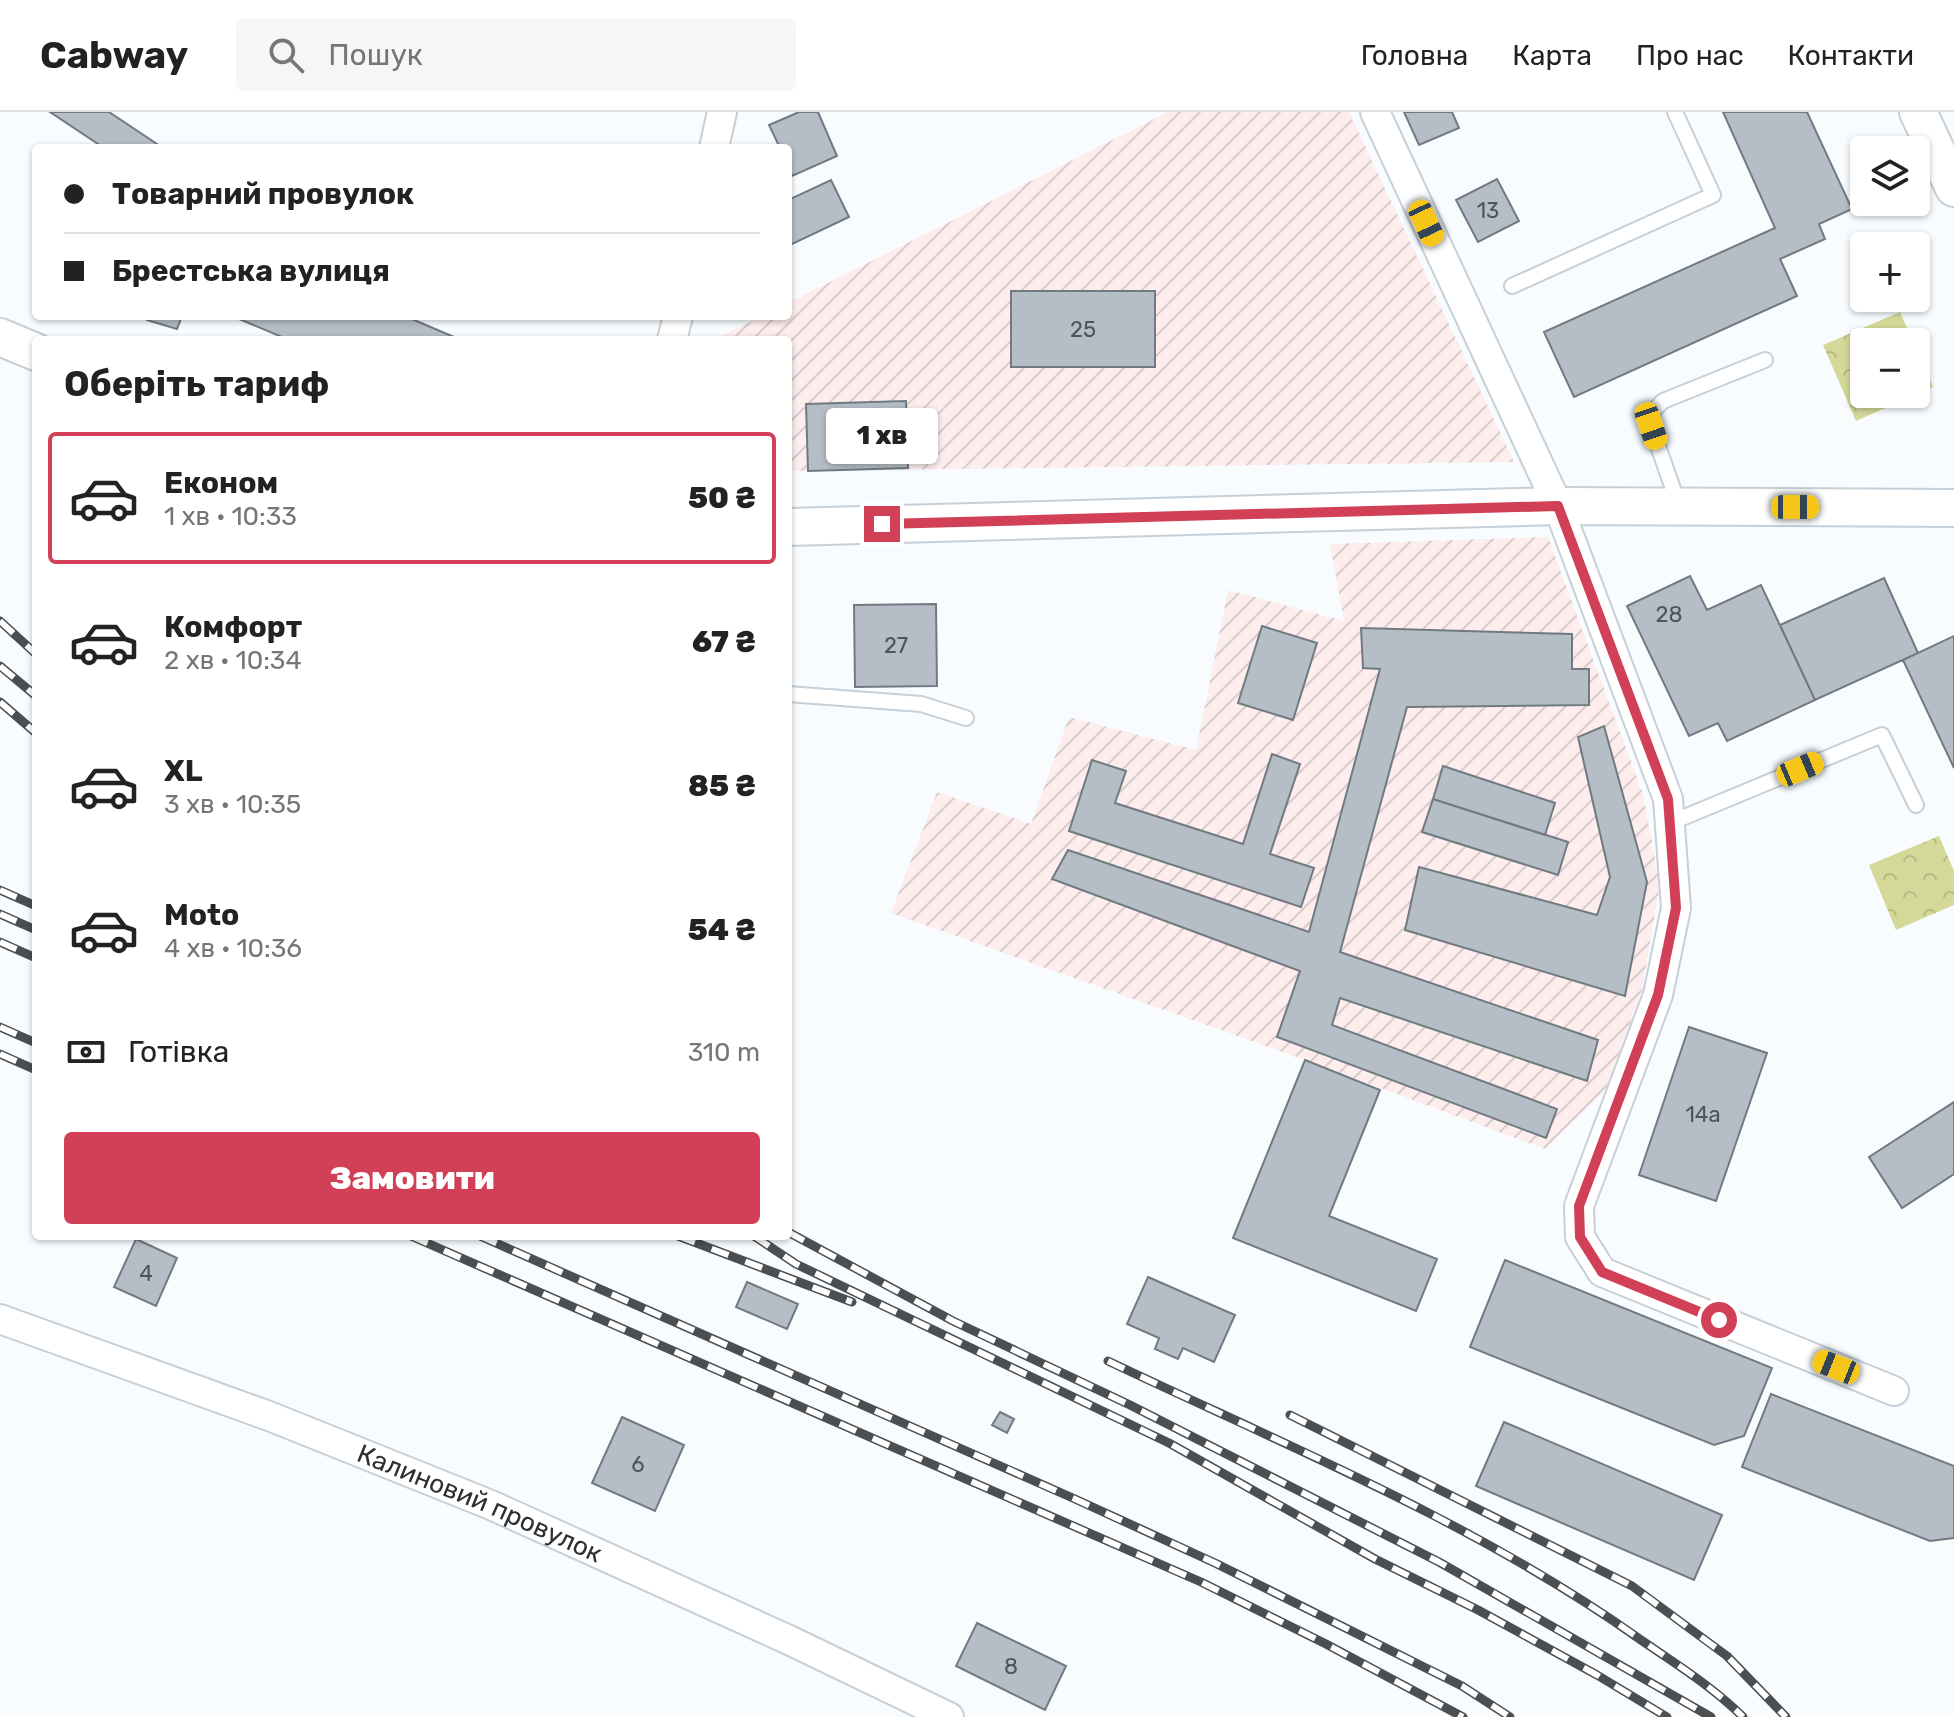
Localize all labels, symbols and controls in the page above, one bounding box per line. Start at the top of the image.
search box [236,19,796,91]
text: Cabway [40,32,188,78]
icon: search [264,33,308,77]
text: Пошук [328,37,423,73]
text: Головна [1361,39,1468,72]
text: Карта [1512,39,1592,72]
text: Про нас [1636,39,1744,72]
text: Контакти [1788,39,1914,72]
map controls [1850,136,1930,408]
button: layers [1850,136,1930,216]
text: Товарний провулок [112,176,414,212]
car [1405,196,1447,250]
house number: 13 [1477,197,1499,224]
button: + [1850,232,1930,312]
text: Брестська вулиця [112,253,390,289]
house number: 25 [1070,316,1096,343]
button: − [1850,328,1930,408]
text: Оберіть тариф [64,362,329,405]
car [1632,399,1670,453]
callout: 1 хв [826,408,938,464]
text: 1 хв [857,420,908,451]
icon: car [68,462,140,534]
text: Економ [164,465,278,501]
text: 50 ₴ [688,480,756,516]
car [1771,495,1819,519]
text: 1 хв · 10:33 [164,501,297,532]
route end [864,506,900,542]
house number: 28 [1656,601,1682,628]
icon: car [68,606,140,678]
text: Комфорт [164,609,302,645]
text: 67 ₴ [692,624,756,660]
house number: 27 [884,632,908,659]
text: 2 хв · 10:34 [164,645,302,676]
car [1773,749,1827,789]
icon: car [68,750,140,822]
text: XL [164,753,203,789]
text: 85 ₴ [688,768,756,804]
text: 3 хв · 10:35 [164,789,301,820]
icon: car [68,894,140,966]
text: Moto [164,897,239,933]
text: 54 ₴ [688,912,756,948]
text: 4 хв · 10:36 [164,933,302,964]
icon: cash [64,1030,108,1074]
text: Готівка [128,1034,229,1070]
text: 310 m [688,1037,760,1068]
house number: 14а [1685,1101,1721,1128]
button: Замовити [64,1132,760,1224]
house number: 4 [139,1260,153,1287]
route start [1701,1302,1737,1338]
car [1809,1347,1863,1387]
street label: Калиновий провулок [353,1438,607,1569]
house number: 6 [631,1451,645,1478]
house number: 8 [1004,1653,1018,1680]

